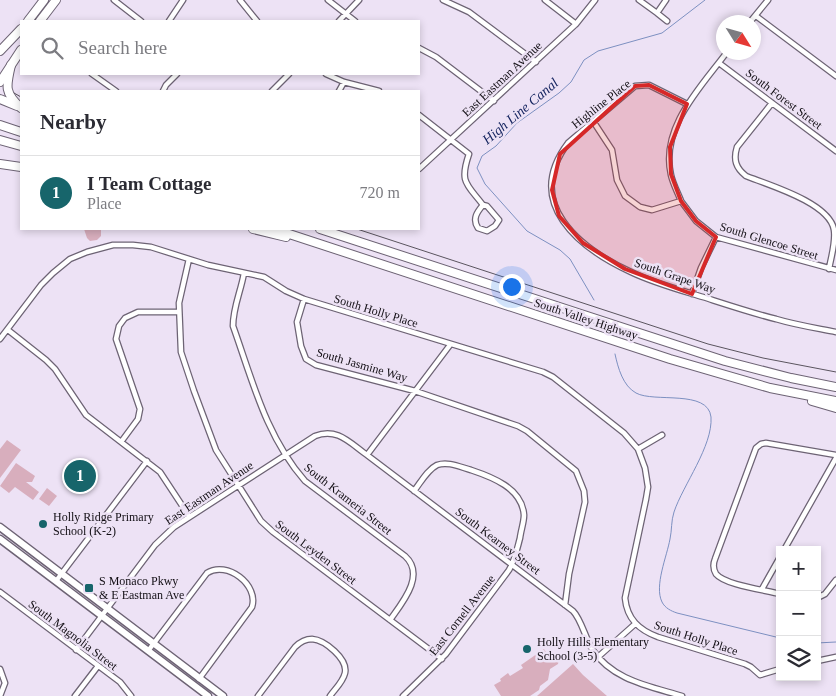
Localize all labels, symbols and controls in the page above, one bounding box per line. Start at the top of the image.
north arrow [716,15,761,60]
search box [20,20,420,75]
icon: search [38,34,66,62]
text: Search here [78,37,167,58]
street label: East Eastman Avenue [459,39,545,119]
street label: South Forest Street [743,66,825,133]
water label: High Line Canal [479,75,561,148]
street label: Highline Place [569,77,633,131]
text: Nearby [40,110,107,134]
text: I Team Cottage [87,173,212,194]
text: 1 [52,184,60,201]
text: 720 m [360,184,400,201]
text: Place [87,195,122,212]
street label: South Glencoe Street [718,219,820,263]
street label: South Grape Way [633,256,717,296]
your location [499,274,525,300]
street label: South Holly Place [332,292,420,330]
street label: South Valley Highway [532,296,640,342]
street label: South Jasmine Way [315,345,409,385]
pin: 1 [64,457,96,495]
street label: East Eastman Avenue [162,458,256,528]
street label: South Krameria Street [301,460,395,538]
street label: South Kearney Street [453,505,544,578]
place label: Holly Ridge Primary School (K-2) [53,510,154,538]
street label: South Leyden Street [273,517,360,587]
marker: Holly Ridge Primary School (K-2) [37,518,49,530]
map controls [776,546,821,681]
button: + [776,546,821,591]
street label: East Cornell Avenue [426,572,498,658]
place label: S Monaco Pkwy & E Eastman Ave [99,574,184,602]
marker: S Monaco Pkwy & E Eastman Ave [83,582,95,594]
button: − [776,591,821,636]
street label: South Magnolia Street [26,597,121,673]
street label: South Holly Place [652,618,740,658]
place label: Holly Hills Elementary School (3-5) [537,635,649,663]
button: layers [776,636,821,681]
marker: Holly Hills Elementary School (3-5) [521,643,533,655]

